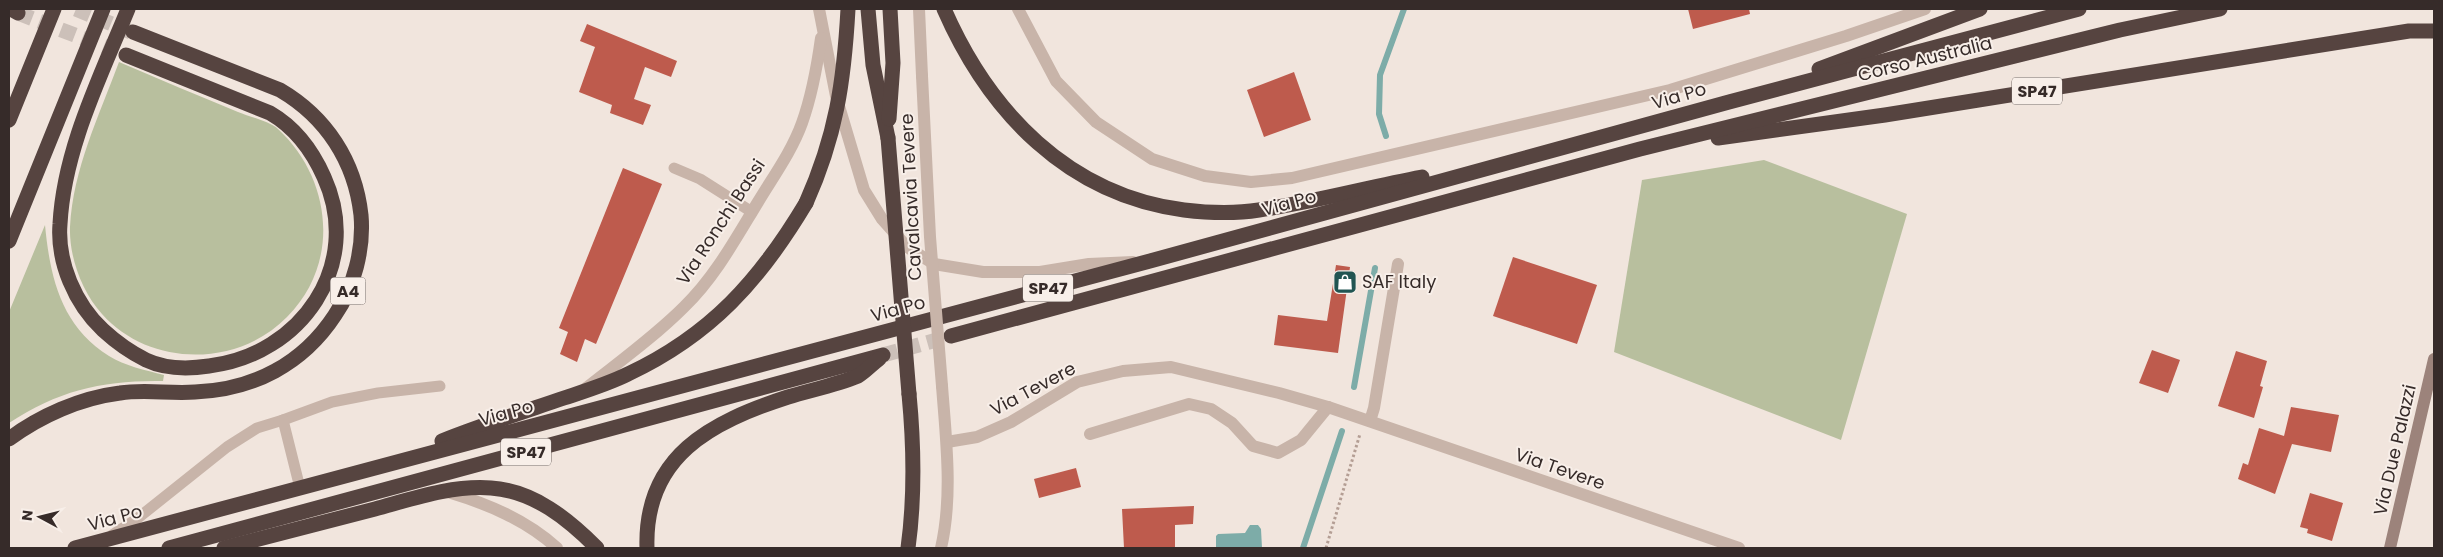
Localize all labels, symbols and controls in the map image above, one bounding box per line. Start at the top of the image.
street label: Corso Australia [1855,30,1995,87]
street label: Via Po [1649,76,1709,115]
road number: SP47 [2012,78,2062,104]
street label: Cavalcavia Tevere [894,113,927,281]
street label: Via Ronchi Bassi [670,154,771,290]
street label: Via Po [1259,183,1319,222]
shop icon: SAF Italy [1332,269,1358,295]
place label: SAF Italy [1362,269,1436,294]
road number: SP47 [1023,274,1073,302]
road number: A4 [330,278,366,304]
street label: Via Po [868,289,928,328]
street label: Via Tevere [986,356,1080,422]
street label: Via Due Palazzi [2367,382,2422,518]
street label: Via Po [476,393,536,432]
road number: SP47 [501,438,551,466]
street label: Via Tevere [1512,441,1608,496]
north arrow [15,492,65,542]
street label: Via Po [85,498,145,537]
text: N [17,509,38,522]

